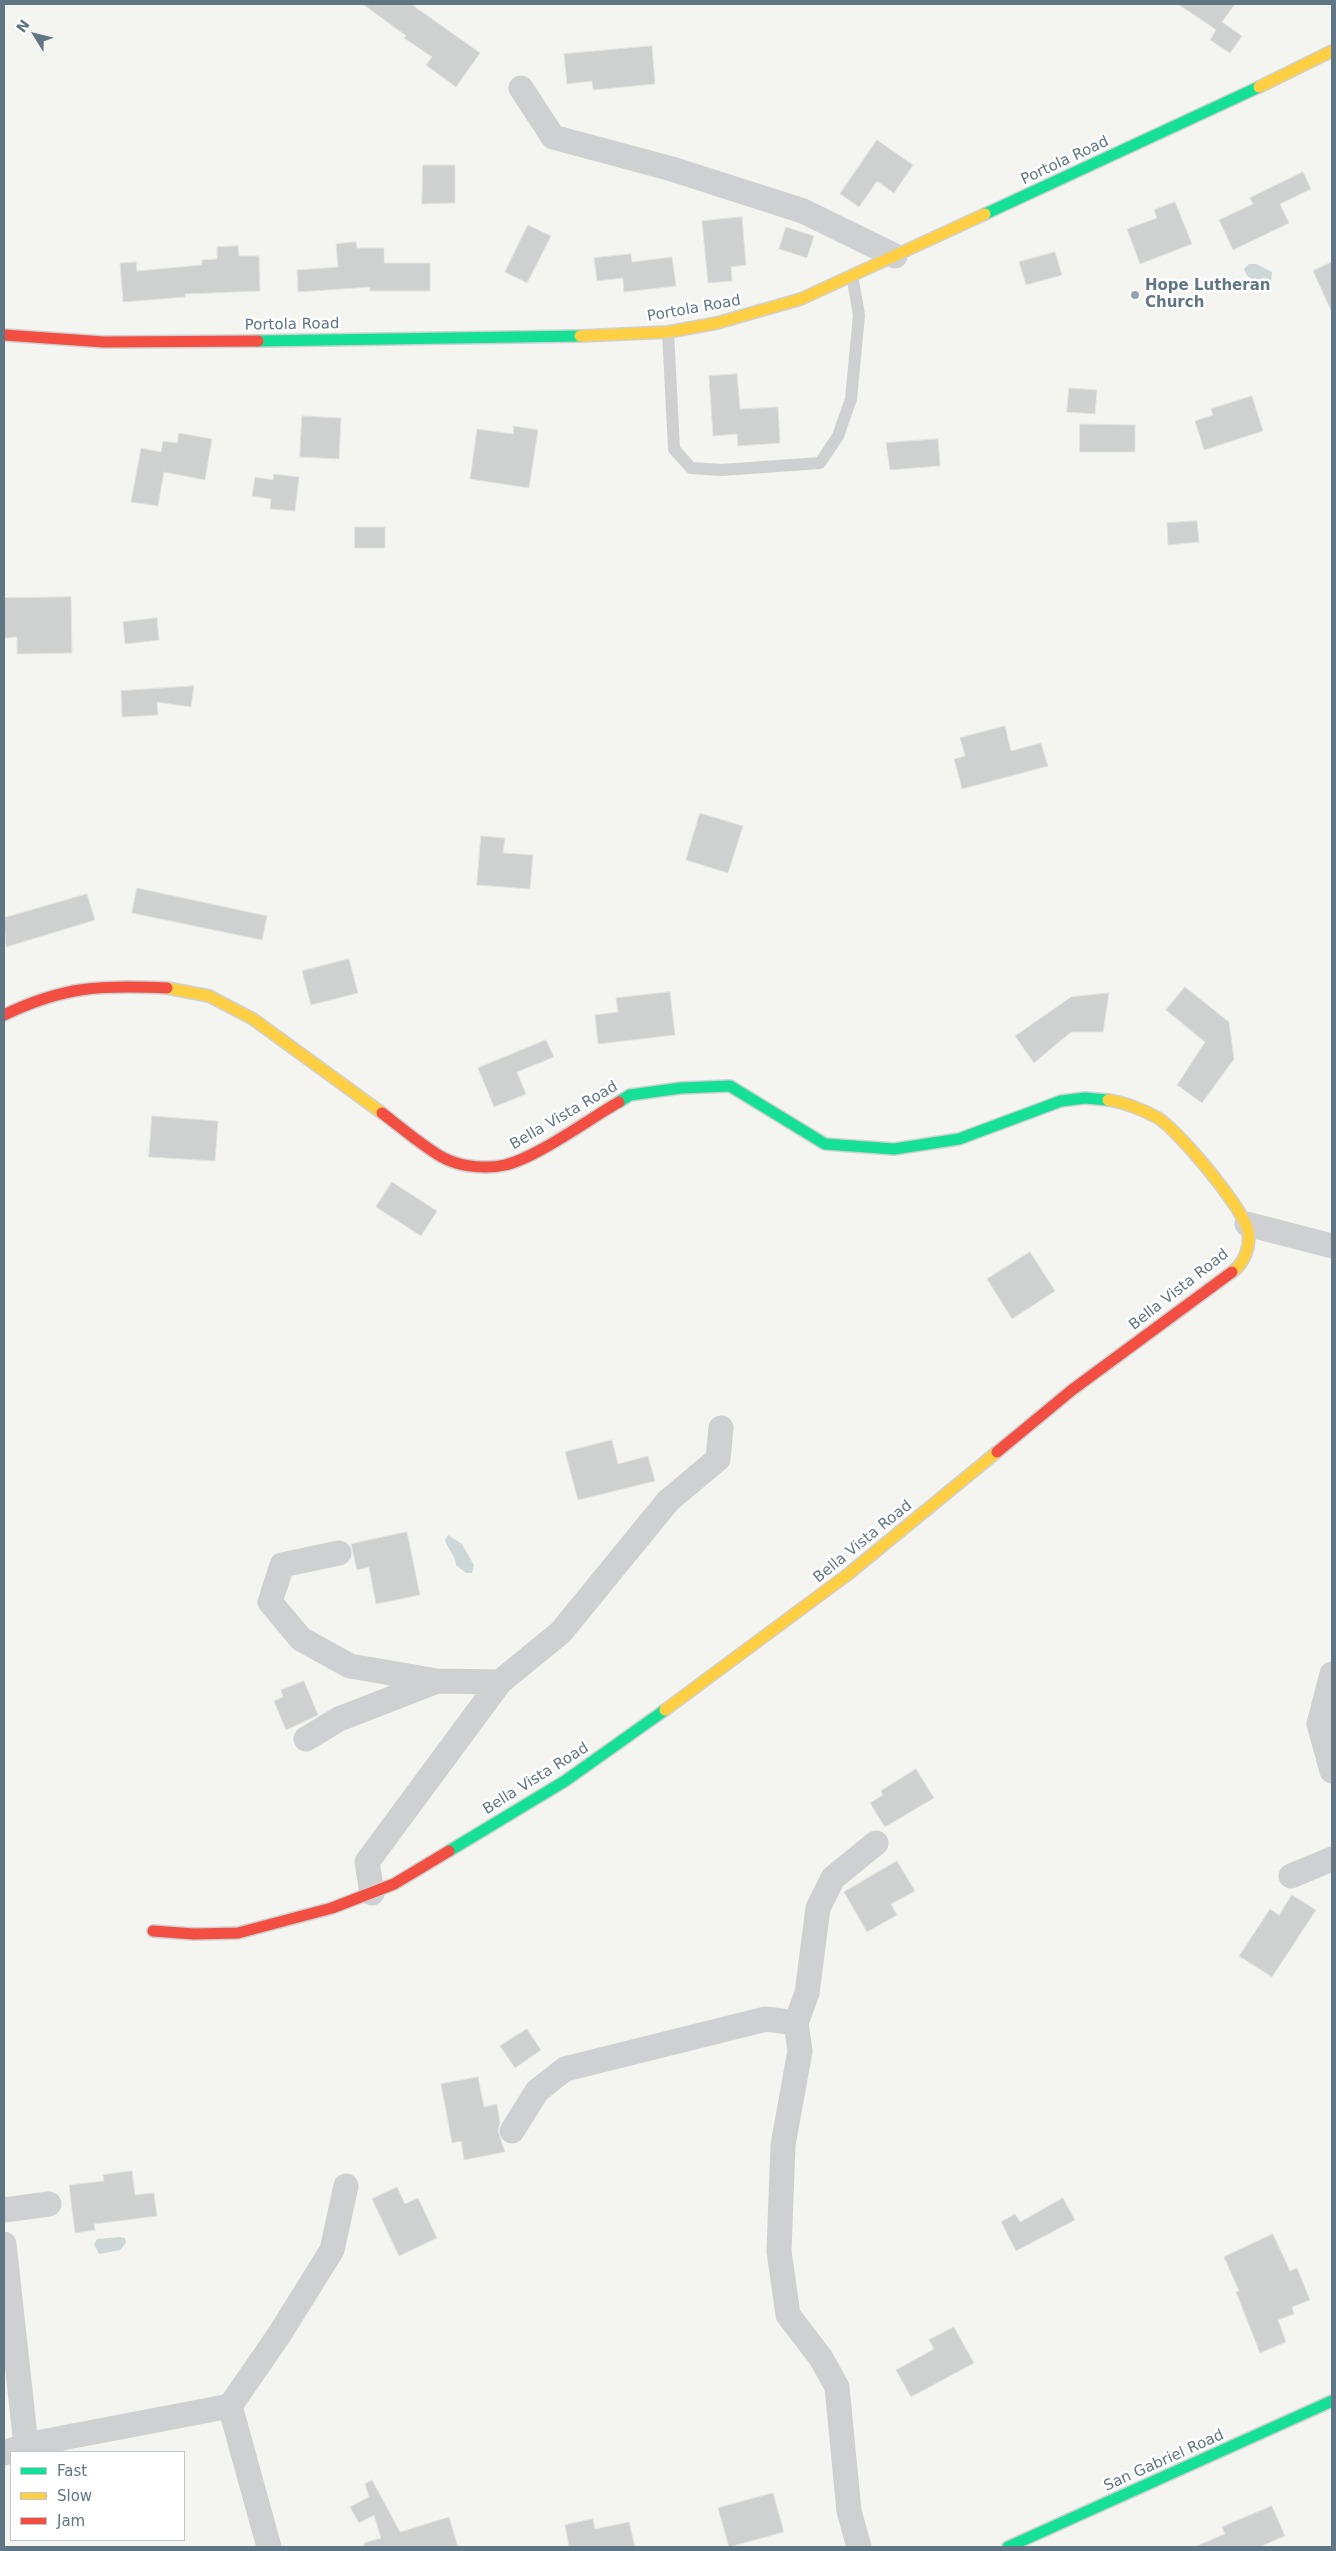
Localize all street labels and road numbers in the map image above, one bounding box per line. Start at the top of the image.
street label: Portola Road [1018,133,1112,189]
street label: Portola Road [646,292,742,326]
street label: Portola Road [245,315,339,335]
street label: Bella Vista Road [507,1078,621,1154]
street label: Bella Vista Road [1126,1246,1232,1334]
street label: Bella Vista Road [810,1497,916,1587]
street label: Bella Vista Road [480,1739,592,1819]
street label: San Gabriel Road [1101,2426,1227,2496]

